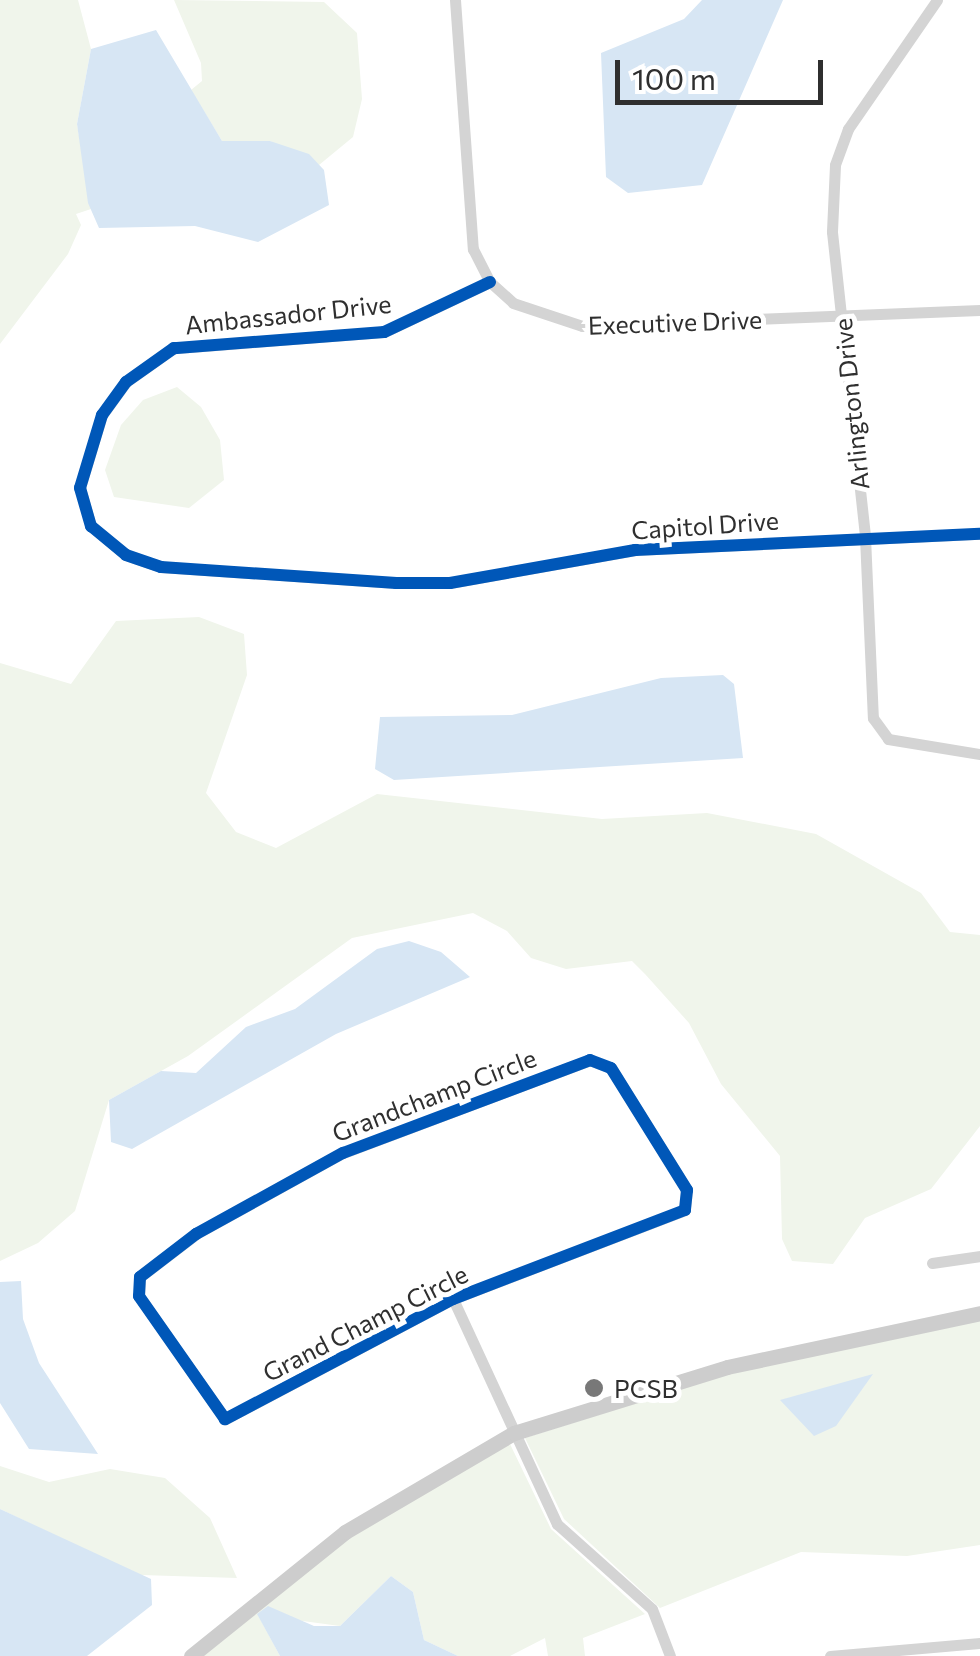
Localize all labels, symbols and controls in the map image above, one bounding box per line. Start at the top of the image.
scale bar [620,40,828,102]
text: 100 m [632,59,716,96]
street label: Ambassador Drive [183,288,393,340]
street label: Executive Drive [587,304,763,340]
street label: Arlington Drive [827,317,875,491]
street label: Capitol Drive [630,505,780,545]
street label: Grandchamp Circle [328,1042,540,1148]
street label: Grand Champ Circle [258,1258,472,1388]
place label: PCSB [614,1373,678,1403]
marker: PCSB [583,1377,605,1399]

